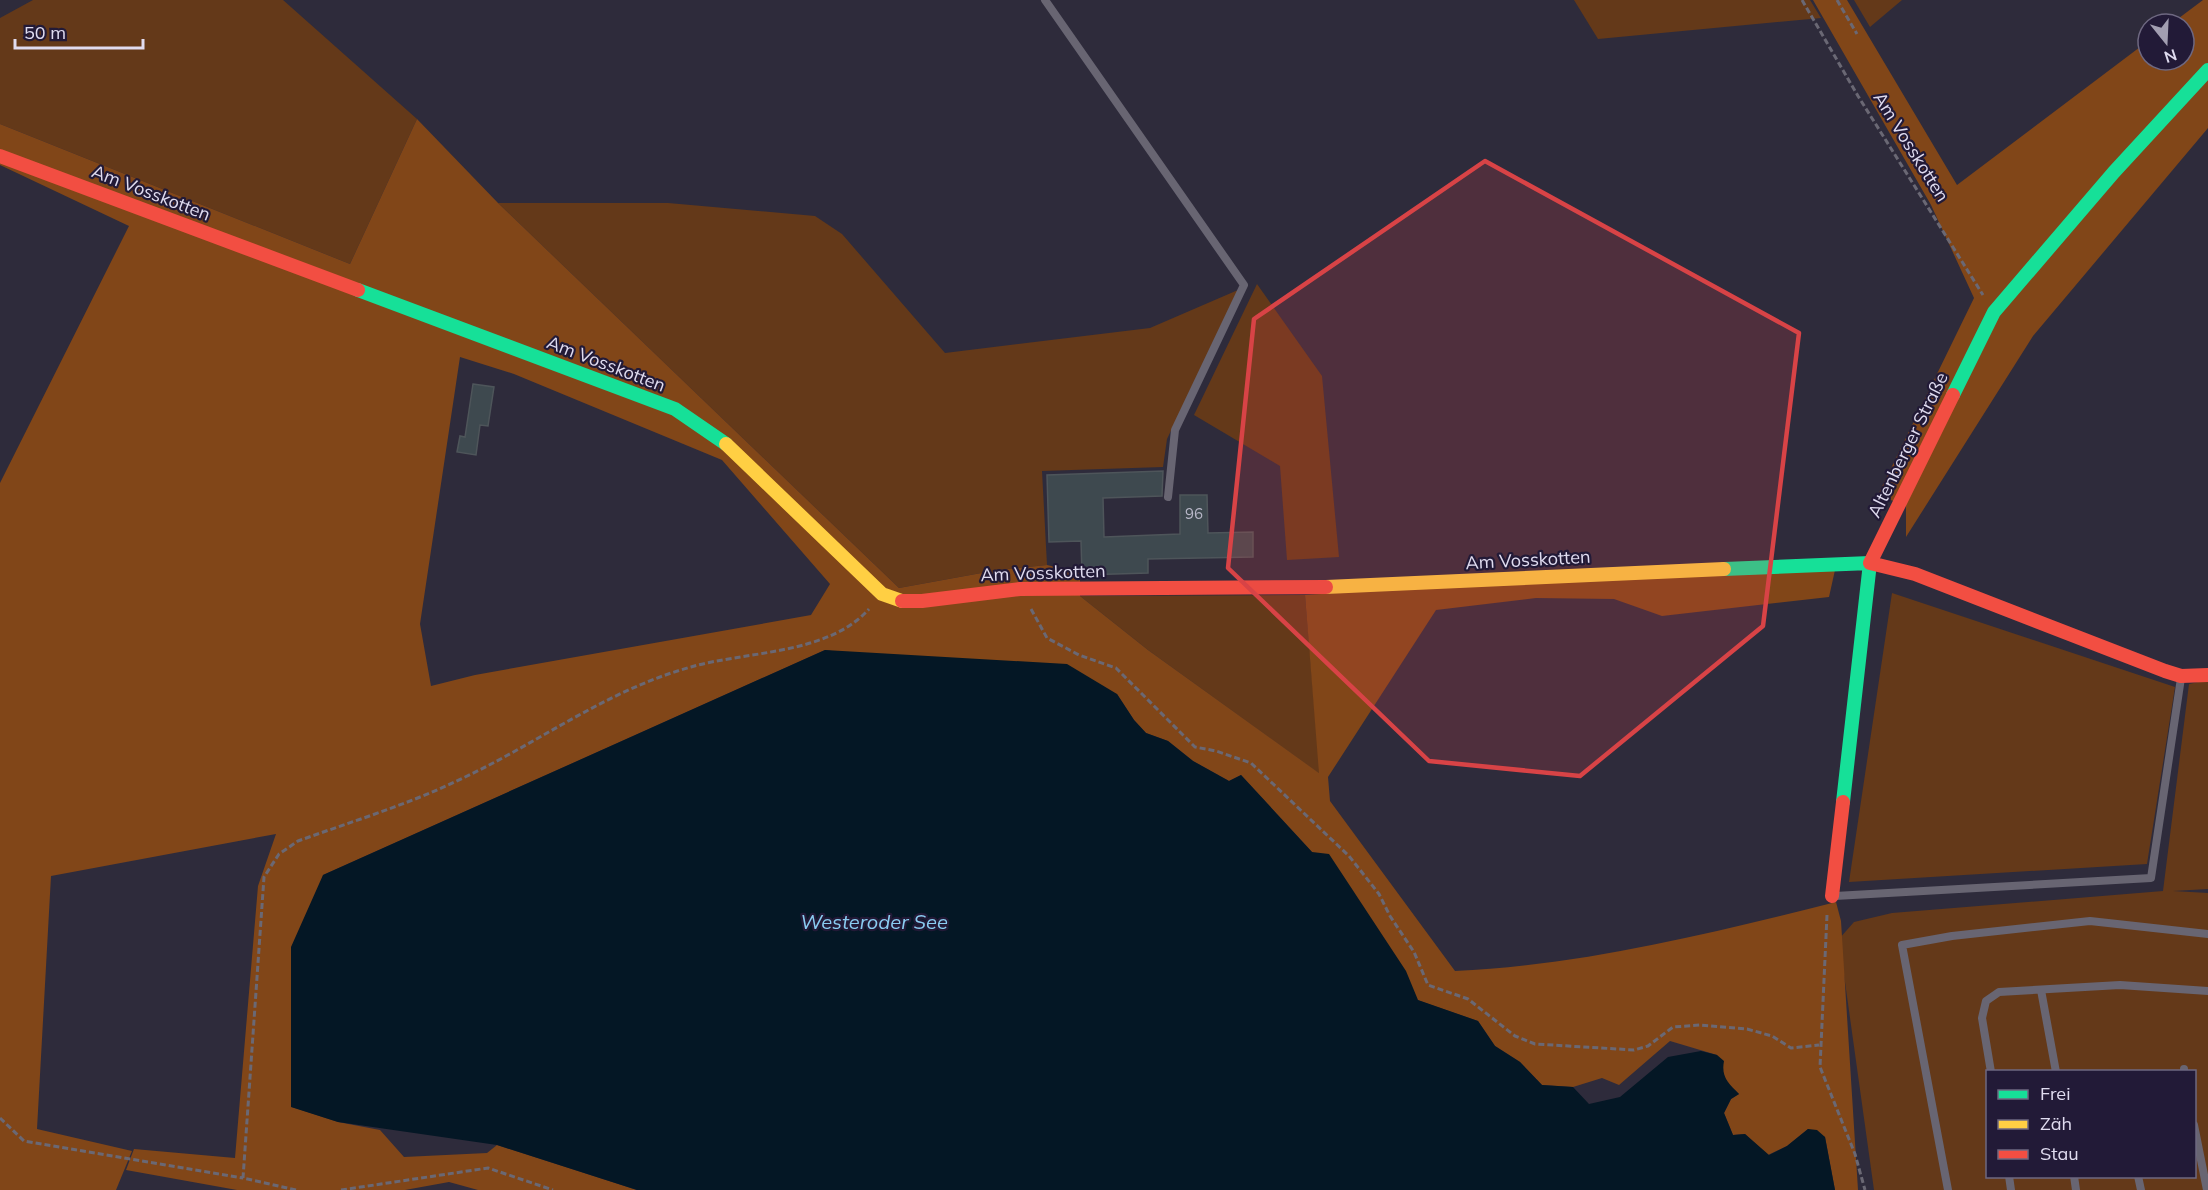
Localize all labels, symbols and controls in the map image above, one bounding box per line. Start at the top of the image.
scale bar [15,12,142,50]
north arrow [2136,12,2196,72]
text: 50 m [24,21,66,44]
text: N [2162,45,2179,68]
street label: Am Vosskotten [1868,88,1954,206]
street label: Am Vosskotten [89,159,214,226]
street label: Am Vosskotten [544,330,669,397]
street label: Altenberger Straße [1862,368,1953,521]
house number: 96 [1185,504,1203,523]
street label: Am Vosskotten [1465,545,1591,574]
street label: Am Vosskotten [980,559,1106,586]
water label: Westeroder See [800,909,948,934]
legend [1986,1070,2196,1178]
text: Frei [2040,1082,2070,1105]
text: Zäh [2040,1112,2072,1135]
text: Stau [2040,1142,2079,1165]

